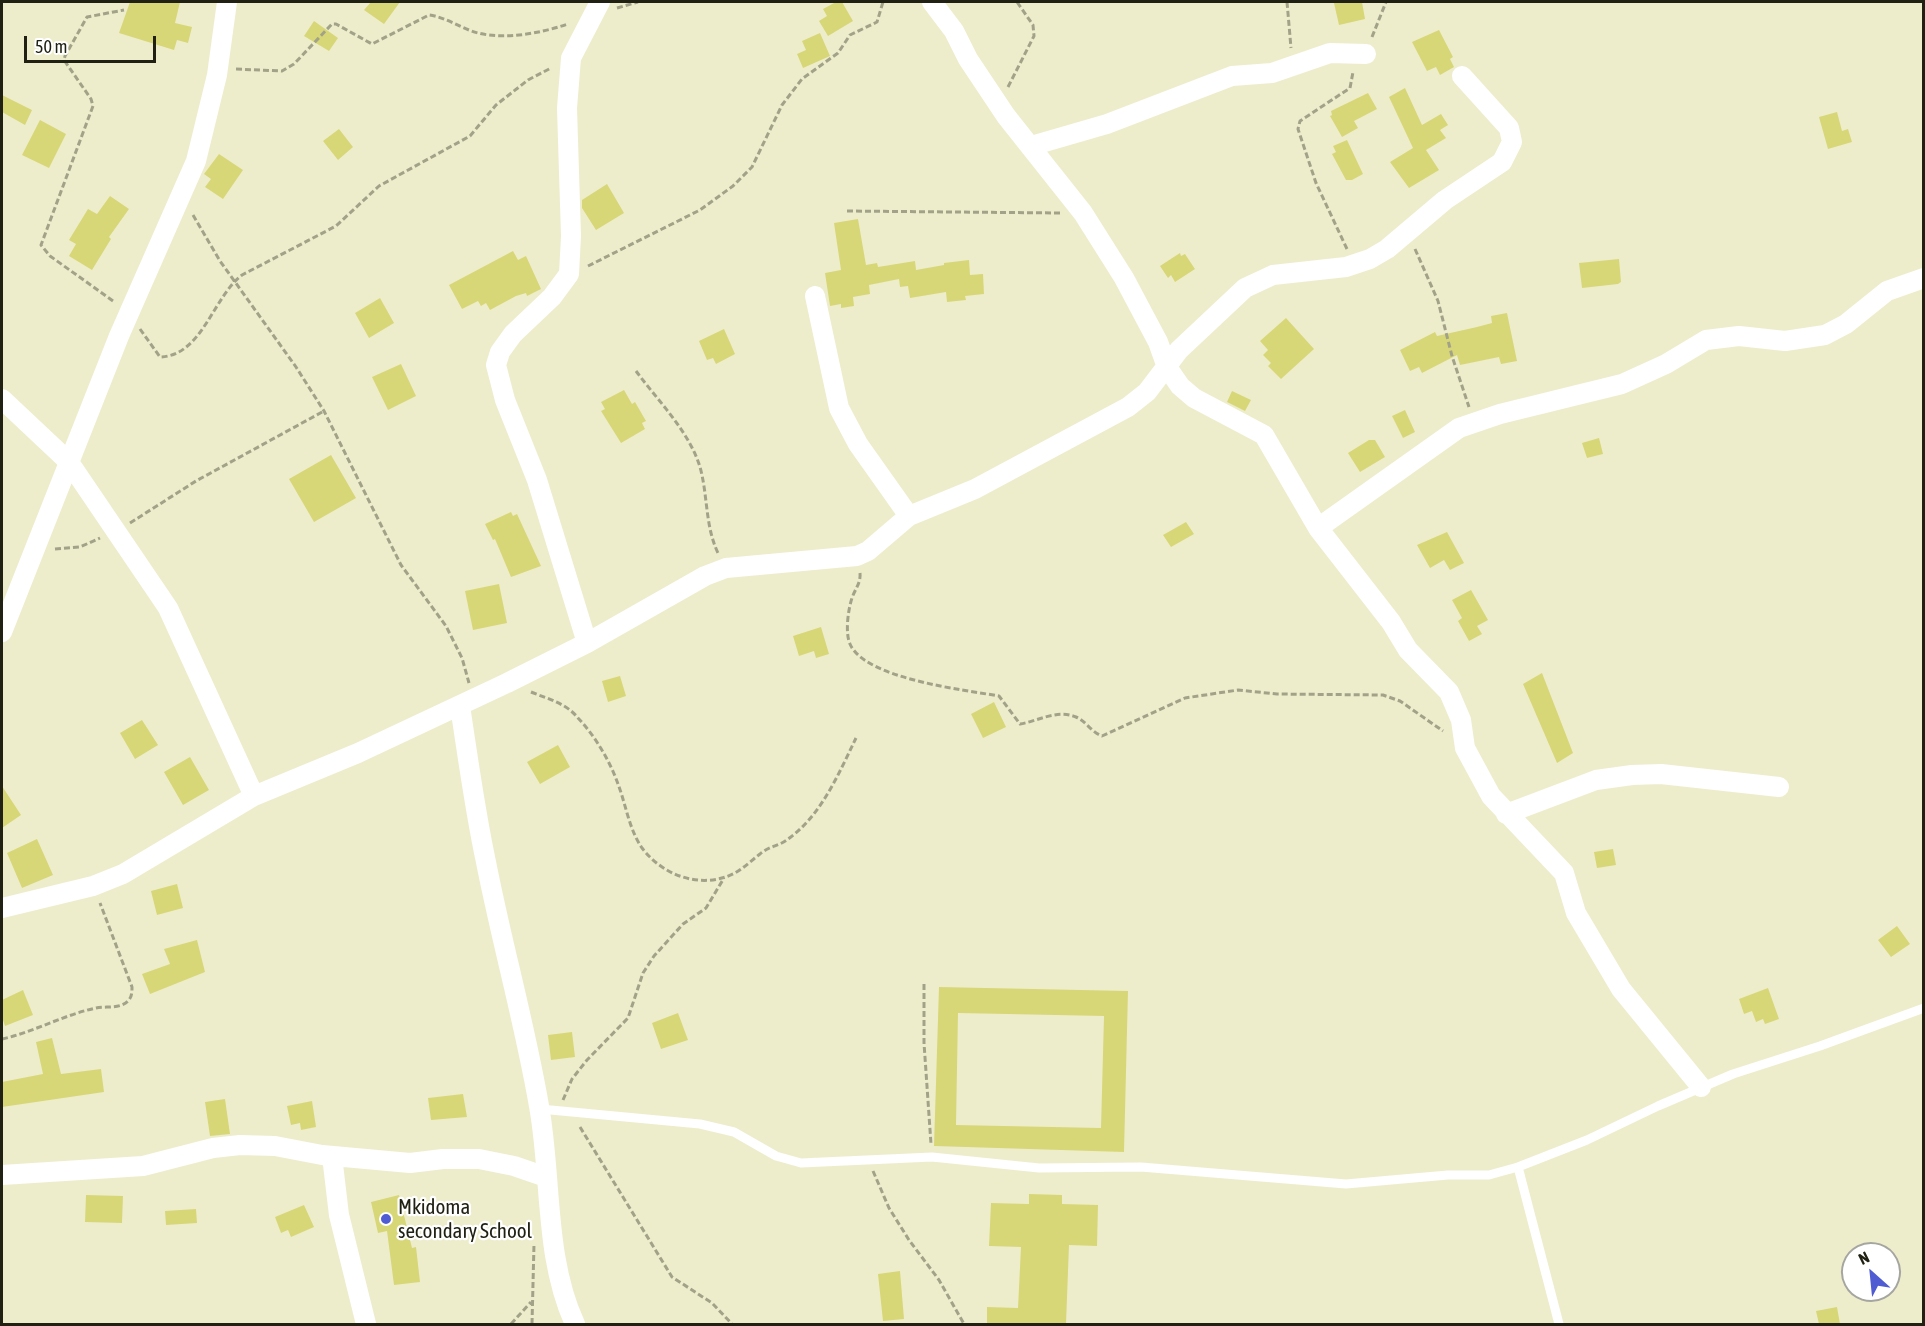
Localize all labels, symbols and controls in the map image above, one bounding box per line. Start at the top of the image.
scale bar [27,24,159,62]
text: 50 m [35,36,67,57]
place label: Mkidoma secondary School [398,1194,532,1244]
marker: Mkidoma secondary School [379,1212,393,1226]
north arrow [1841,1242,1901,1302]
text: N [1855,1248,1872,1268]

